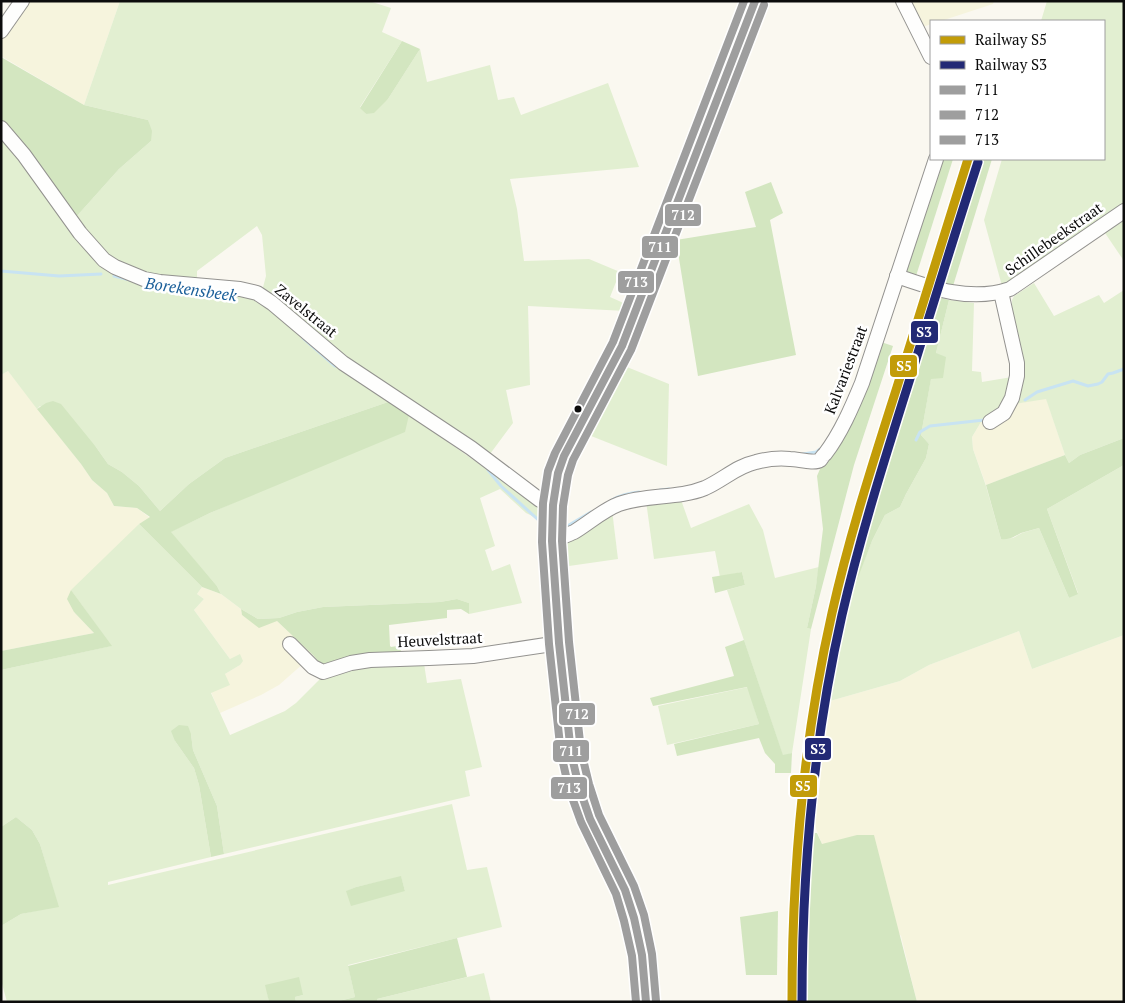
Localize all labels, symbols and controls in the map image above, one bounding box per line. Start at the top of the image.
legend [930,20,1105,160]
text: Railway S5 [975,29,1047,49]
text: Railway S3 [975,54,1047,74]
text: 711 [975,79,999,99]
text: 712 [975,104,999,124]
text: 713 [975,129,999,149]
street label: Schillebeekstraat [1001,197,1106,279]
line badge: 712 [664,203,702,227]
text: 712 [671,205,695,224]
line badge: 711 [641,235,679,259]
text: 711 [648,237,672,256]
line badge: 713 [617,270,655,294]
water label: Borekensbeek [143,272,238,306]
text: 713 [624,272,648,291]
street label: Zavelstraat [271,279,342,342]
line badge: S3 [910,320,939,344]
street label: Kalvariestraat [819,322,871,417]
text: S3 [916,322,932,341]
line badge: S5 [889,354,918,378]
text: S5 [896,356,912,375]
unlabelled marker [573,404,583,414]
street label: Heuvelstraat [397,627,483,651]
line badge: 712 [558,702,596,726]
text: 712 [565,704,589,723]
line badge: S3 [804,737,832,761]
line badge: 711 [552,739,590,763]
text: S3 [810,739,826,758]
text: 711 [559,741,583,760]
line badge: S5 [789,774,818,798]
line badge: 713 [550,776,588,800]
text: S5 [795,776,811,795]
text: 713 [557,778,581,797]

